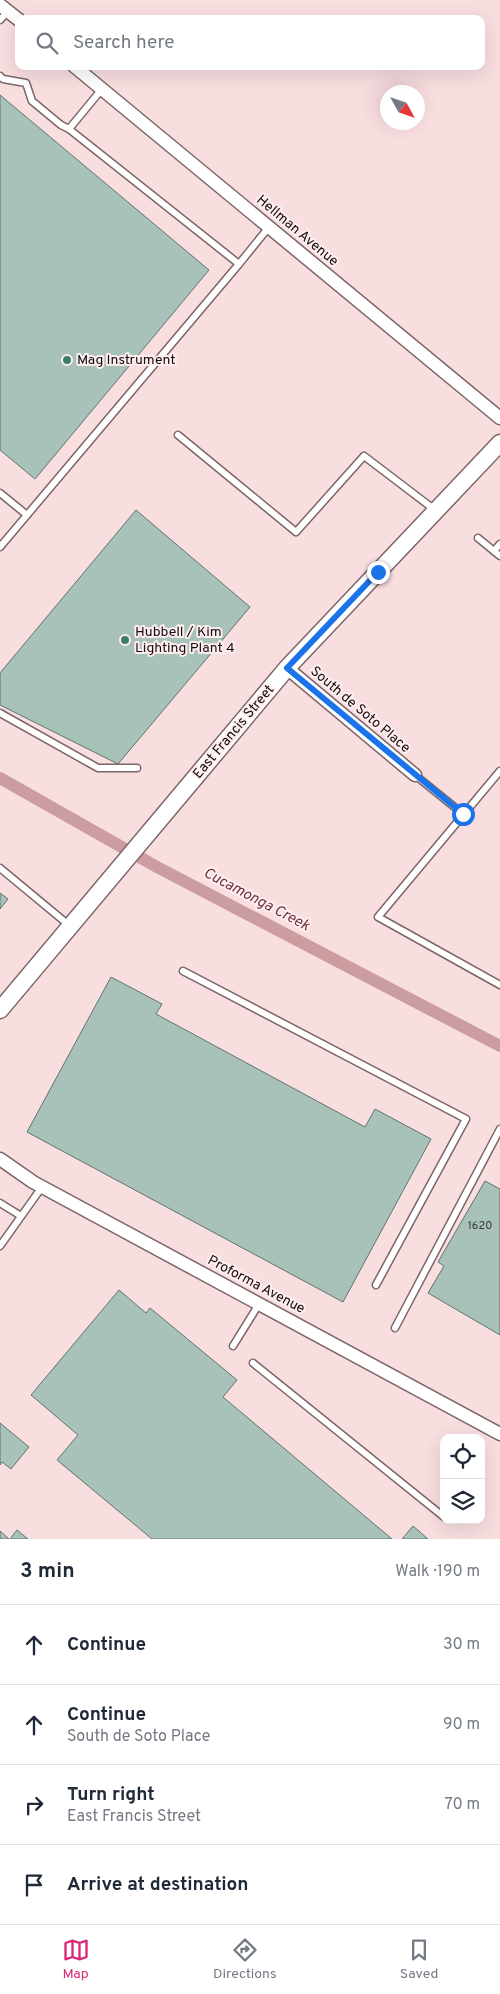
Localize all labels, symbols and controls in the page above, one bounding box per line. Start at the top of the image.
search box [15,15,485,70]
icon: search [33,29,61,57]
text: Search here [73,31,175,55]
north arrow [380,85,425,130]
street label: Hellman Avenue [253,192,341,270]
place label: Mag Instrument [77,352,176,369]
marker: Mag Instrument [61,354,73,366]
route end [367,561,390,584]
place label: Hubbell / Kim Lighting Plant 4 [135,624,235,657]
marker: Hubbell / Kim Lighting Plant 4 [119,634,131,646]
street label: South de Soto Place [306,663,414,757]
street label: East Francis Street [190,682,278,782]
route start [452,803,475,826]
water label: Cucamonga Creek [200,864,313,936]
house number: 1620 [468,1219,492,1233]
street label: Proforma Avenue [204,1252,308,1318]
map controls [440,1434,485,1524]
button: locate [440,1434,485,1479]
button: layers [440,1479,485,1524]
text: 3 min [20,1558,75,1585]
text: Walk · 190 m [395,1562,480,1582]
icon: ahead [20,1631,48,1659]
text: Continue [67,1633,146,1657]
text: 30 m [443,1635,480,1655]
text: Continue [67,1703,146,1727]
icon: ahead [20,1711,48,1739]
text: 90 m [443,1715,480,1735]
text: South de Soto Place [67,1727,210,1747]
text: Turn right [67,1783,155,1807]
icon: right [20,1791,48,1819]
text: 70 m [445,1795,480,1815]
text: East Francis Street [67,1807,201,1827]
icon: arrive [20,1871,48,1899]
text: Arrive at destination [67,1873,248,1897]
tab: Map [62,1936,90,1983]
tab: Directions [213,1936,277,1983]
tab: Saved [400,1936,438,1983]

